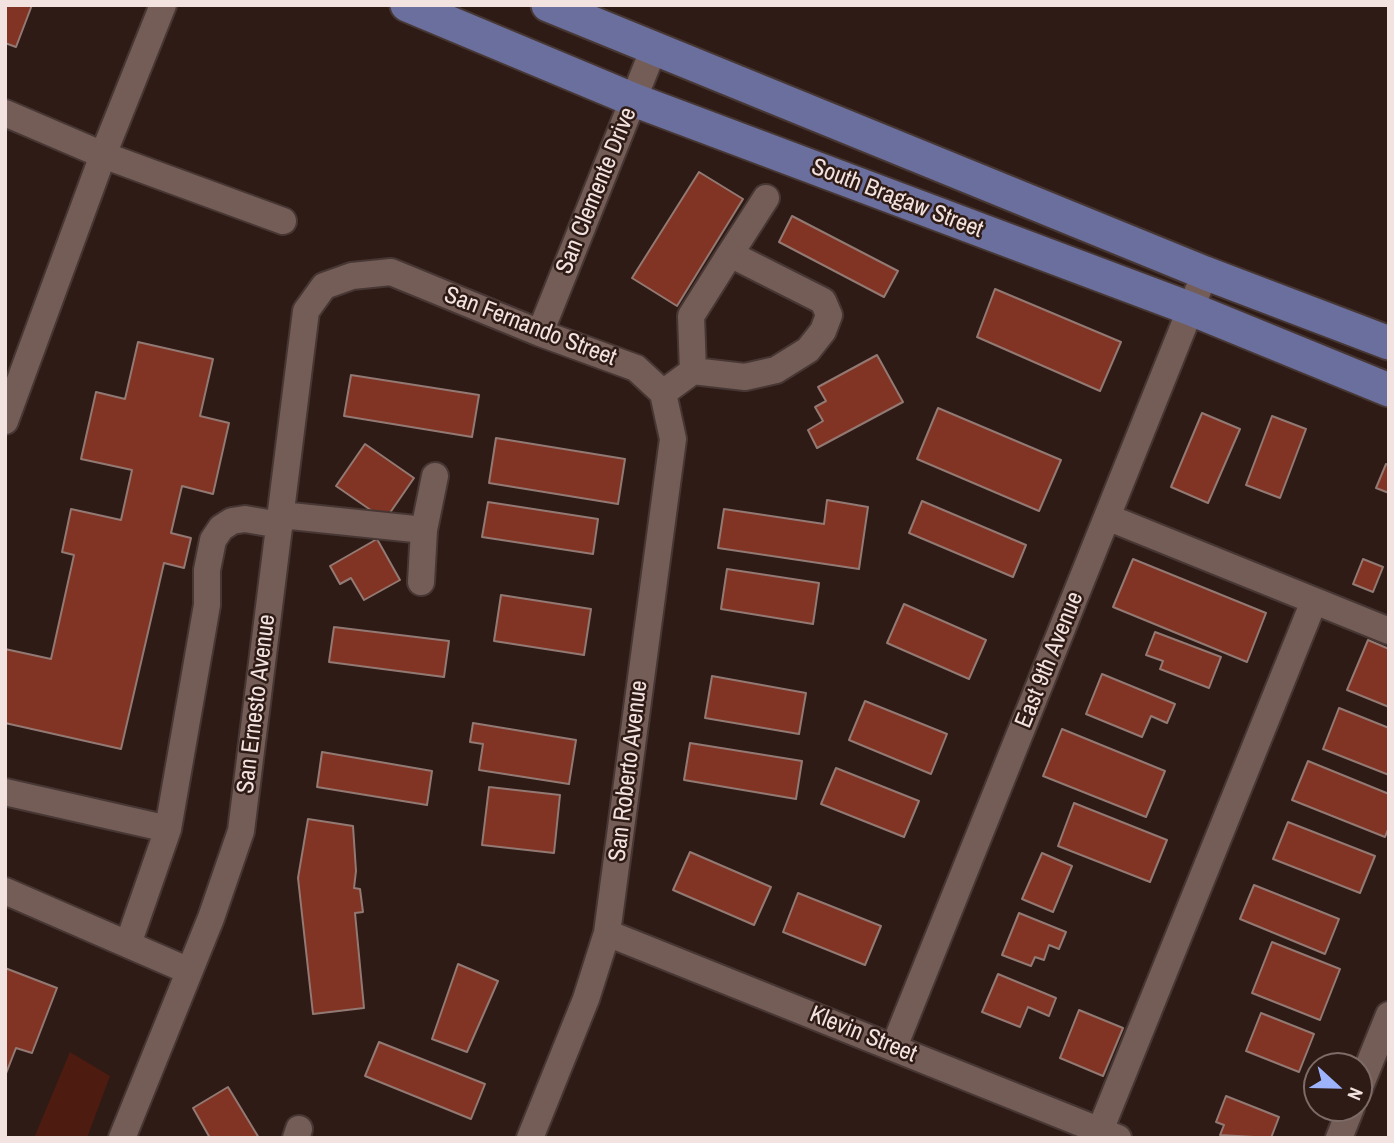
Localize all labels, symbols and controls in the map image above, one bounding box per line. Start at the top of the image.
street label: San Clemente Drive [550,103,644,279]
street label: South Bragaw Street [807,153,987,245]
street label: San Fernando Street [440,281,620,373]
street label: East 9th Avenue [1010,588,1090,732]
street label: San Ernesto Avenue [232,613,282,795]
street label: San Roberto Avenue [604,679,654,863]
street label: Klevin Street [805,1001,921,1069]
north arrow [1303,1052,1373,1122]
text: N [1341,1084,1370,1104]

